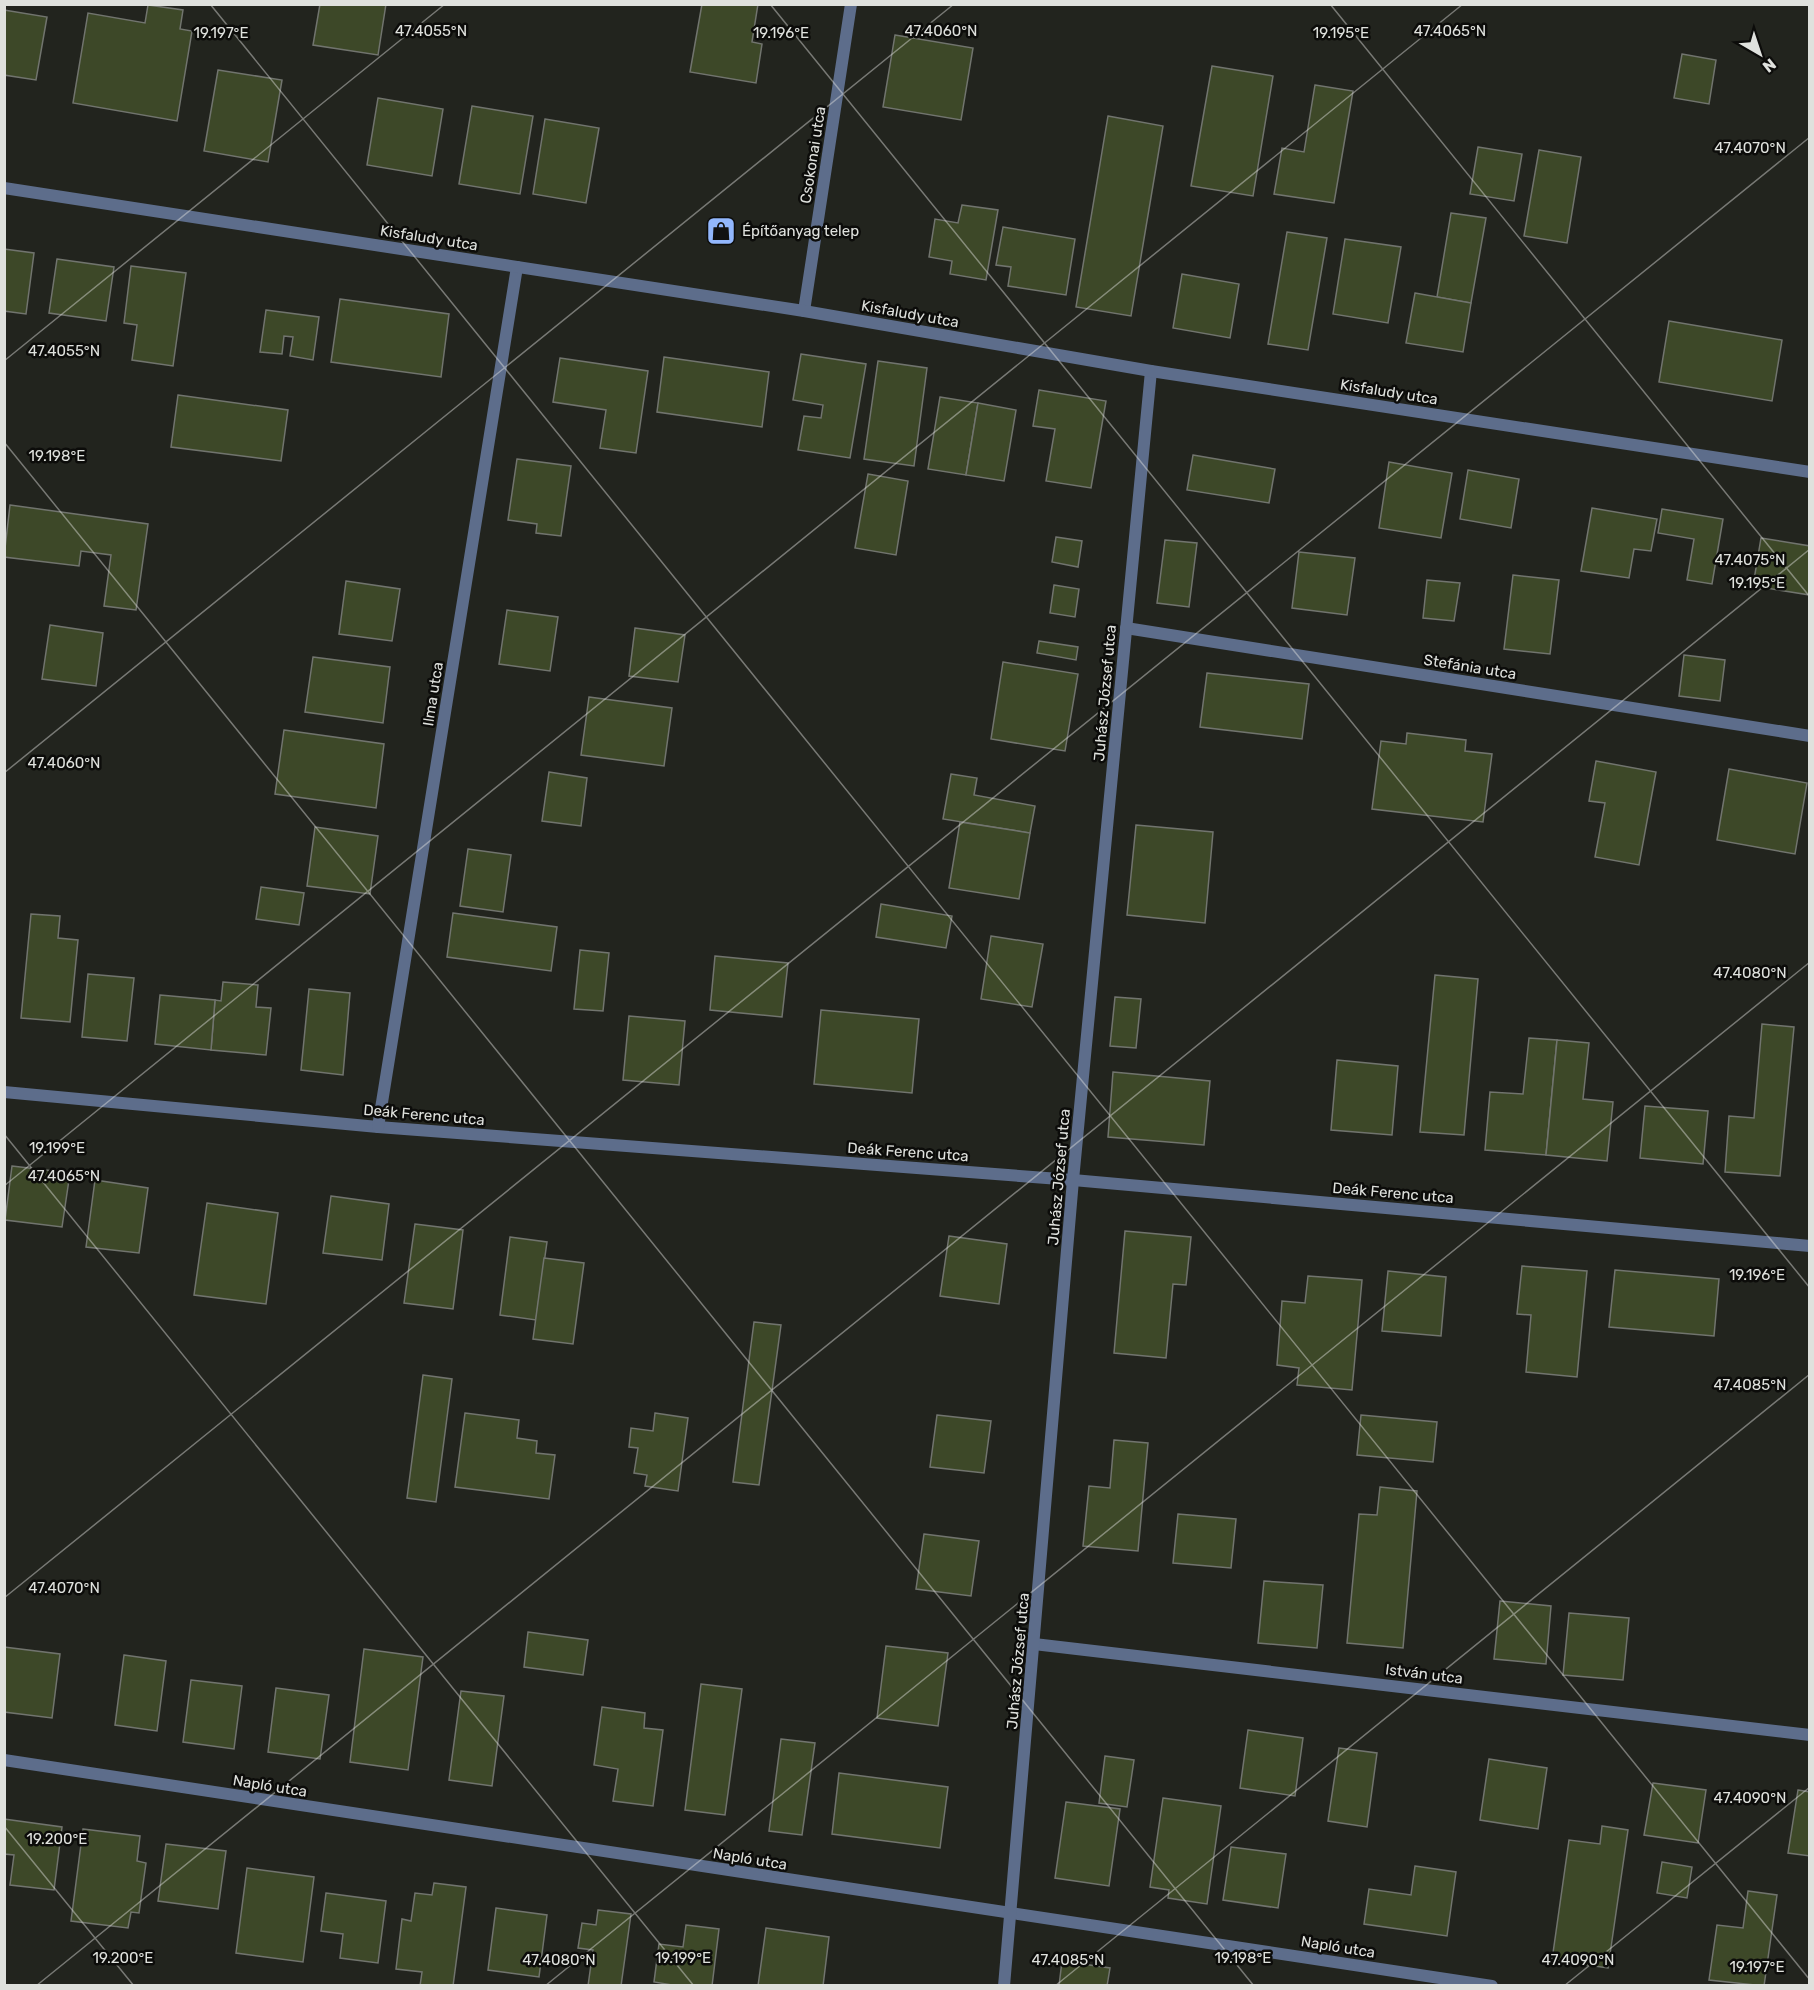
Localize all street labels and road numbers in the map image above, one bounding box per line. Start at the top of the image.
street label: Csokonai utca [796,105,830,205]
street label: Kisfaludy utca [379,221,479,255]
street label: Kisfaludy utca [860,297,960,331]
street label: Kisfaludy utca [1339,375,1439,409]
street label: Juhász József utca [1090,624,1120,762]
street label: Stefánia utca [1422,651,1518,683]
street label: Ilma utca [419,661,447,727]
street label: Deák Ferenc utca [363,1101,485,1129]
street label: Juhász József utca [1044,1108,1074,1246]
street label: Deák Ferenc utca [847,1139,969,1165]
street label: Deák Ferenc utca [1332,1179,1454,1207]
street label: Juhász József utca [1003,1592,1033,1730]
street label: István utca [1384,1660,1464,1688]
street label: Napló utca [232,1771,308,1801]
street label: Napló utca [712,1844,788,1874]
street label: Napló utca [1300,1932,1376,1962]

